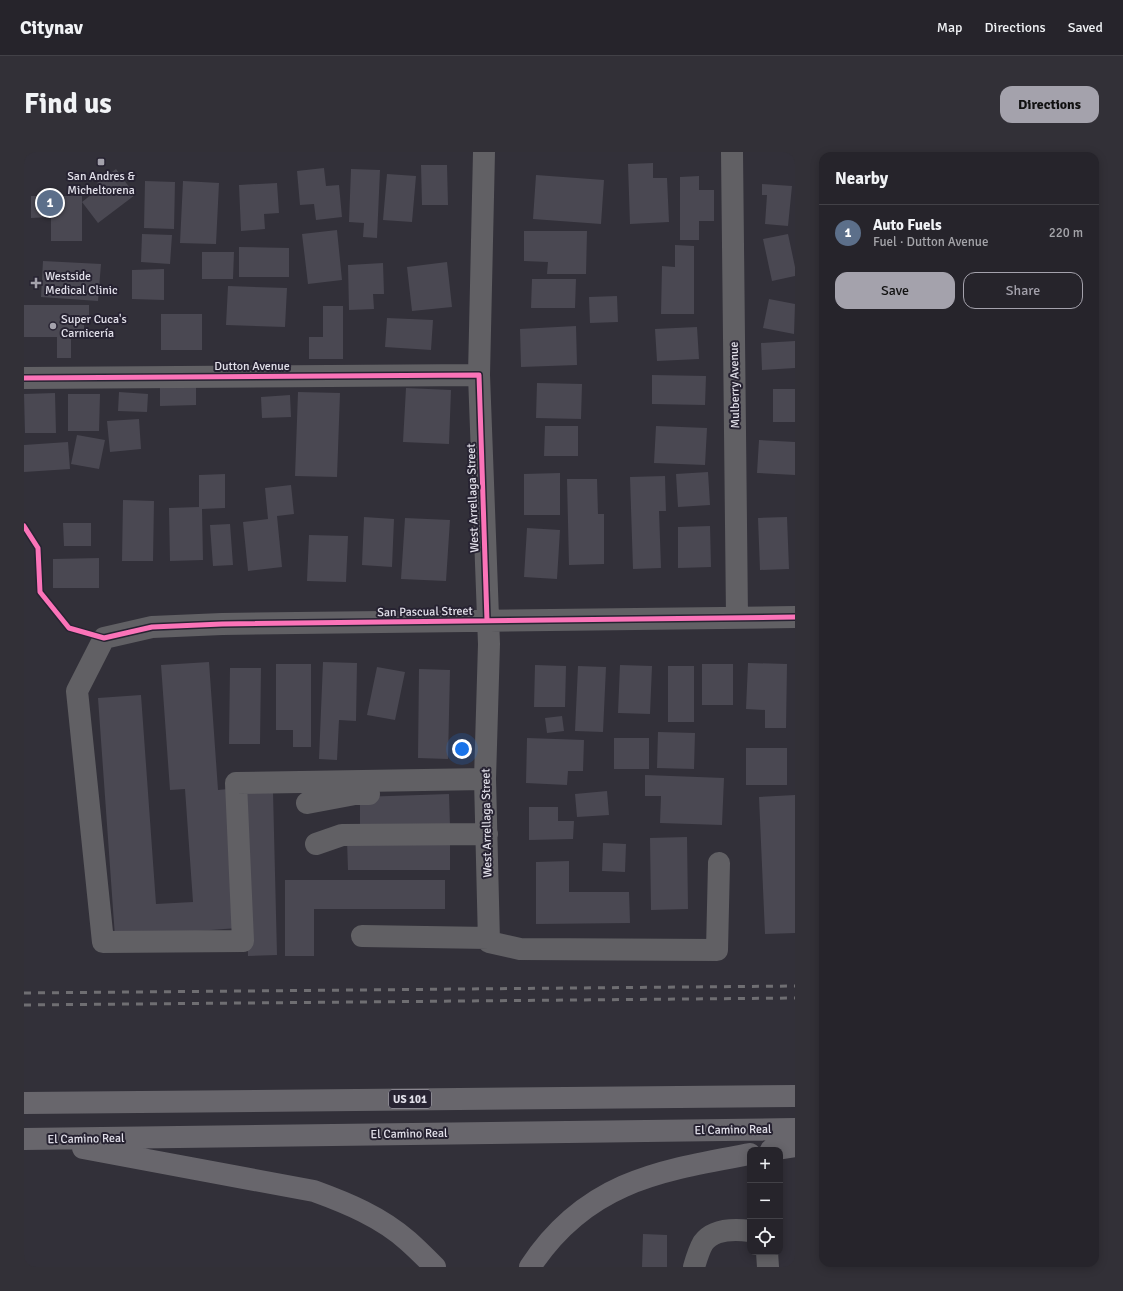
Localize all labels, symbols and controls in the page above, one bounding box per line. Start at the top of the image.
text: Citynav [20,16,83,40]
text: Map [937,19,963,36]
text: Directions [985,19,1046,36]
text: Saved [1068,19,1103,36]
button: Directions [1000,86,1099,123]
text: Find us [24,87,112,121]
marker: San Andres & Micheltorena [96,157,106,167]
text: Nearby [835,168,888,189]
place label: San Andres & Micheltorena [67,169,135,198]
pin: 1 [37,188,63,218]
text: Auto Fuels [873,216,942,234]
text: 1 [844,225,852,241]
text: 220 m [1049,225,1083,241]
text: Fuel · Dutton Avenue [873,234,988,250]
place label: Westside Medical Clinic [45,269,118,298]
button: Save [835,272,955,309]
button: Share [963,272,1083,309]
marker: Westside Medical Clinic [30,277,42,289]
place label: Super Cuca's Carnicería [61,312,127,341]
marker: Super Cuca's Carnicería [48,321,58,331]
street label: Mulberry Avenue [727,341,743,429]
street label: Dutton Avenue [214,359,290,374]
street label: West Arrellaga Street [464,443,482,553]
street label: San Pascual Street [377,604,473,620]
your location [452,739,472,759]
street label: West Arrellaga Street [479,768,495,878]
road number: US 101 [389,1090,431,1108]
street label: El Camino Real [694,1122,772,1138]
street label: El Camino Real [370,1126,448,1142]
street label: El Camino Real [47,1131,125,1147]
map controls [747,1147,783,1255]
button: + [747,1147,783,1183]
button: − [747,1183,783,1219]
button: locate [747,1219,783,1255]

